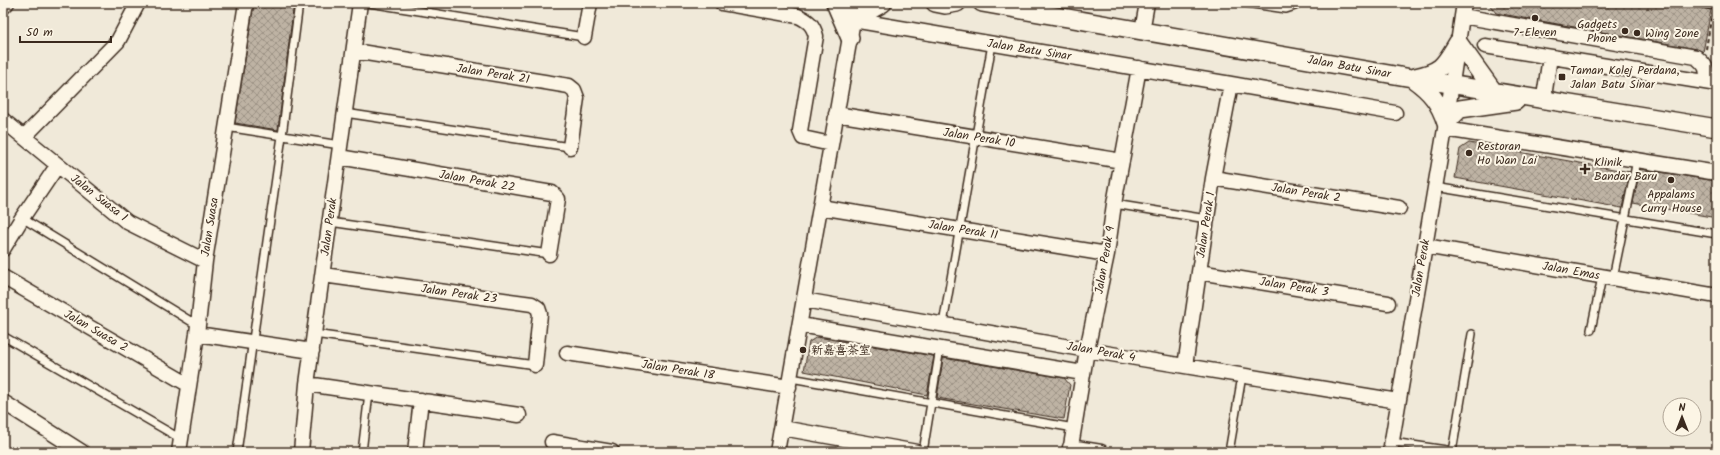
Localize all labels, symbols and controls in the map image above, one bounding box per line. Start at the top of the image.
marker: 7-Eleven [1530,13,1540,23]
place label: Gadgets Phone [1577,15,1618,48]
scale bar [20,18,111,44]
text: 50 m [26,23,53,42]
place label: 7-Eleven [1513,23,1557,42]
place label: Wing Zone [1645,24,1699,43]
marker: Gadgets Phone [1620,26,1630,36]
marker: Wing Zone [1632,28,1642,38]
street label: Jalan Batu Sinar [986,34,1073,66]
street label: Jalan Batu Sinar [1306,50,1393,84]
street label: Jalan Perak 21 [455,59,531,89]
place label: Taman Kolej Perdana, Jalan Batu Sinar [1570,61,1680,94]
marker: Taman Kolej Perdana, Jalan Batu Sinar [1557,72,1567,82]
street label: Jalan Perak 10 [942,123,1016,153]
place label: Restoran Ho Wan Lai [1477,137,1538,170]
marker: Restoran Ho Wan Lai [1464,148,1474,158]
place label: Klinik Bandar Baru [1594,153,1657,186]
marker: Klinik Bandar Baru [1579,163,1591,175]
street label: Jalan Perak 22 [437,165,517,197]
street label: Jalan Suasa 1 [66,170,132,227]
marker: Appalams Curry House [1666,175,1676,185]
street label: Jalan Perak 2 [1270,178,1342,208]
place label: Appalams Curry House [1640,185,1702,218]
street label: Jalan Perak 1 [1191,190,1221,259]
street label: Jalan Suasa [196,196,224,258]
street label: Jalan Perak [316,197,343,257]
street label: Jalan Perak 11 [927,215,1000,245]
street label: Jalan Perak 9 [1090,224,1120,296]
street label: Jalan Perak [1407,237,1435,298]
street label: Jalan Emas [1541,257,1601,285]
street label: Jalan Perak 3 [1258,272,1330,302]
street label: Jalan Perak 23 [420,279,498,309]
street label: Jalan Suasa 2 [60,305,132,357]
street label: Jalan Perak 4 [1065,337,1137,367]
place label: 新嘉喜茶室 [811,341,871,360]
marker: 新嘉喜茶室 [798,345,808,355]
street label: Jalan Perak 18 [640,355,717,385]
north arrow [1662,397,1702,437]
text: N [1679,399,1686,417]

